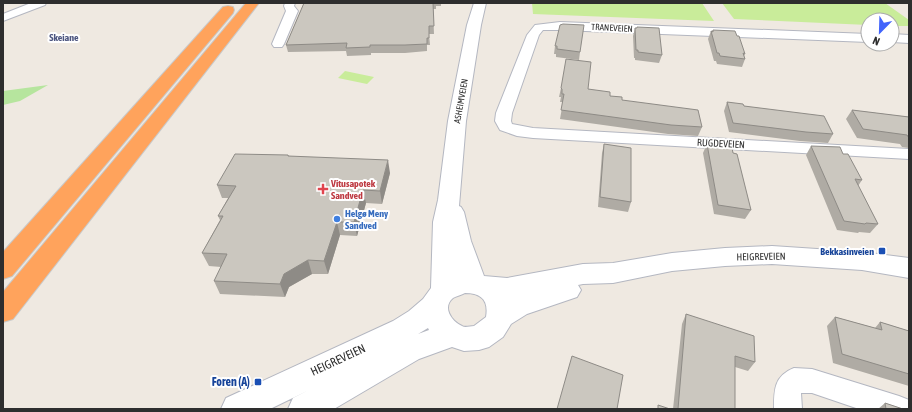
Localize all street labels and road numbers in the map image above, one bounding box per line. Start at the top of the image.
street label: TRANEVEIEN [591,22,633,34]
street label: ASHEIMVEIEN [452,78,470,124]
street label: RUGDEVEIEN [697,137,745,150]
street label: HEIGREVEIEN [736,251,786,262]
street label: HEIGREVEIEN [308,341,368,379]

